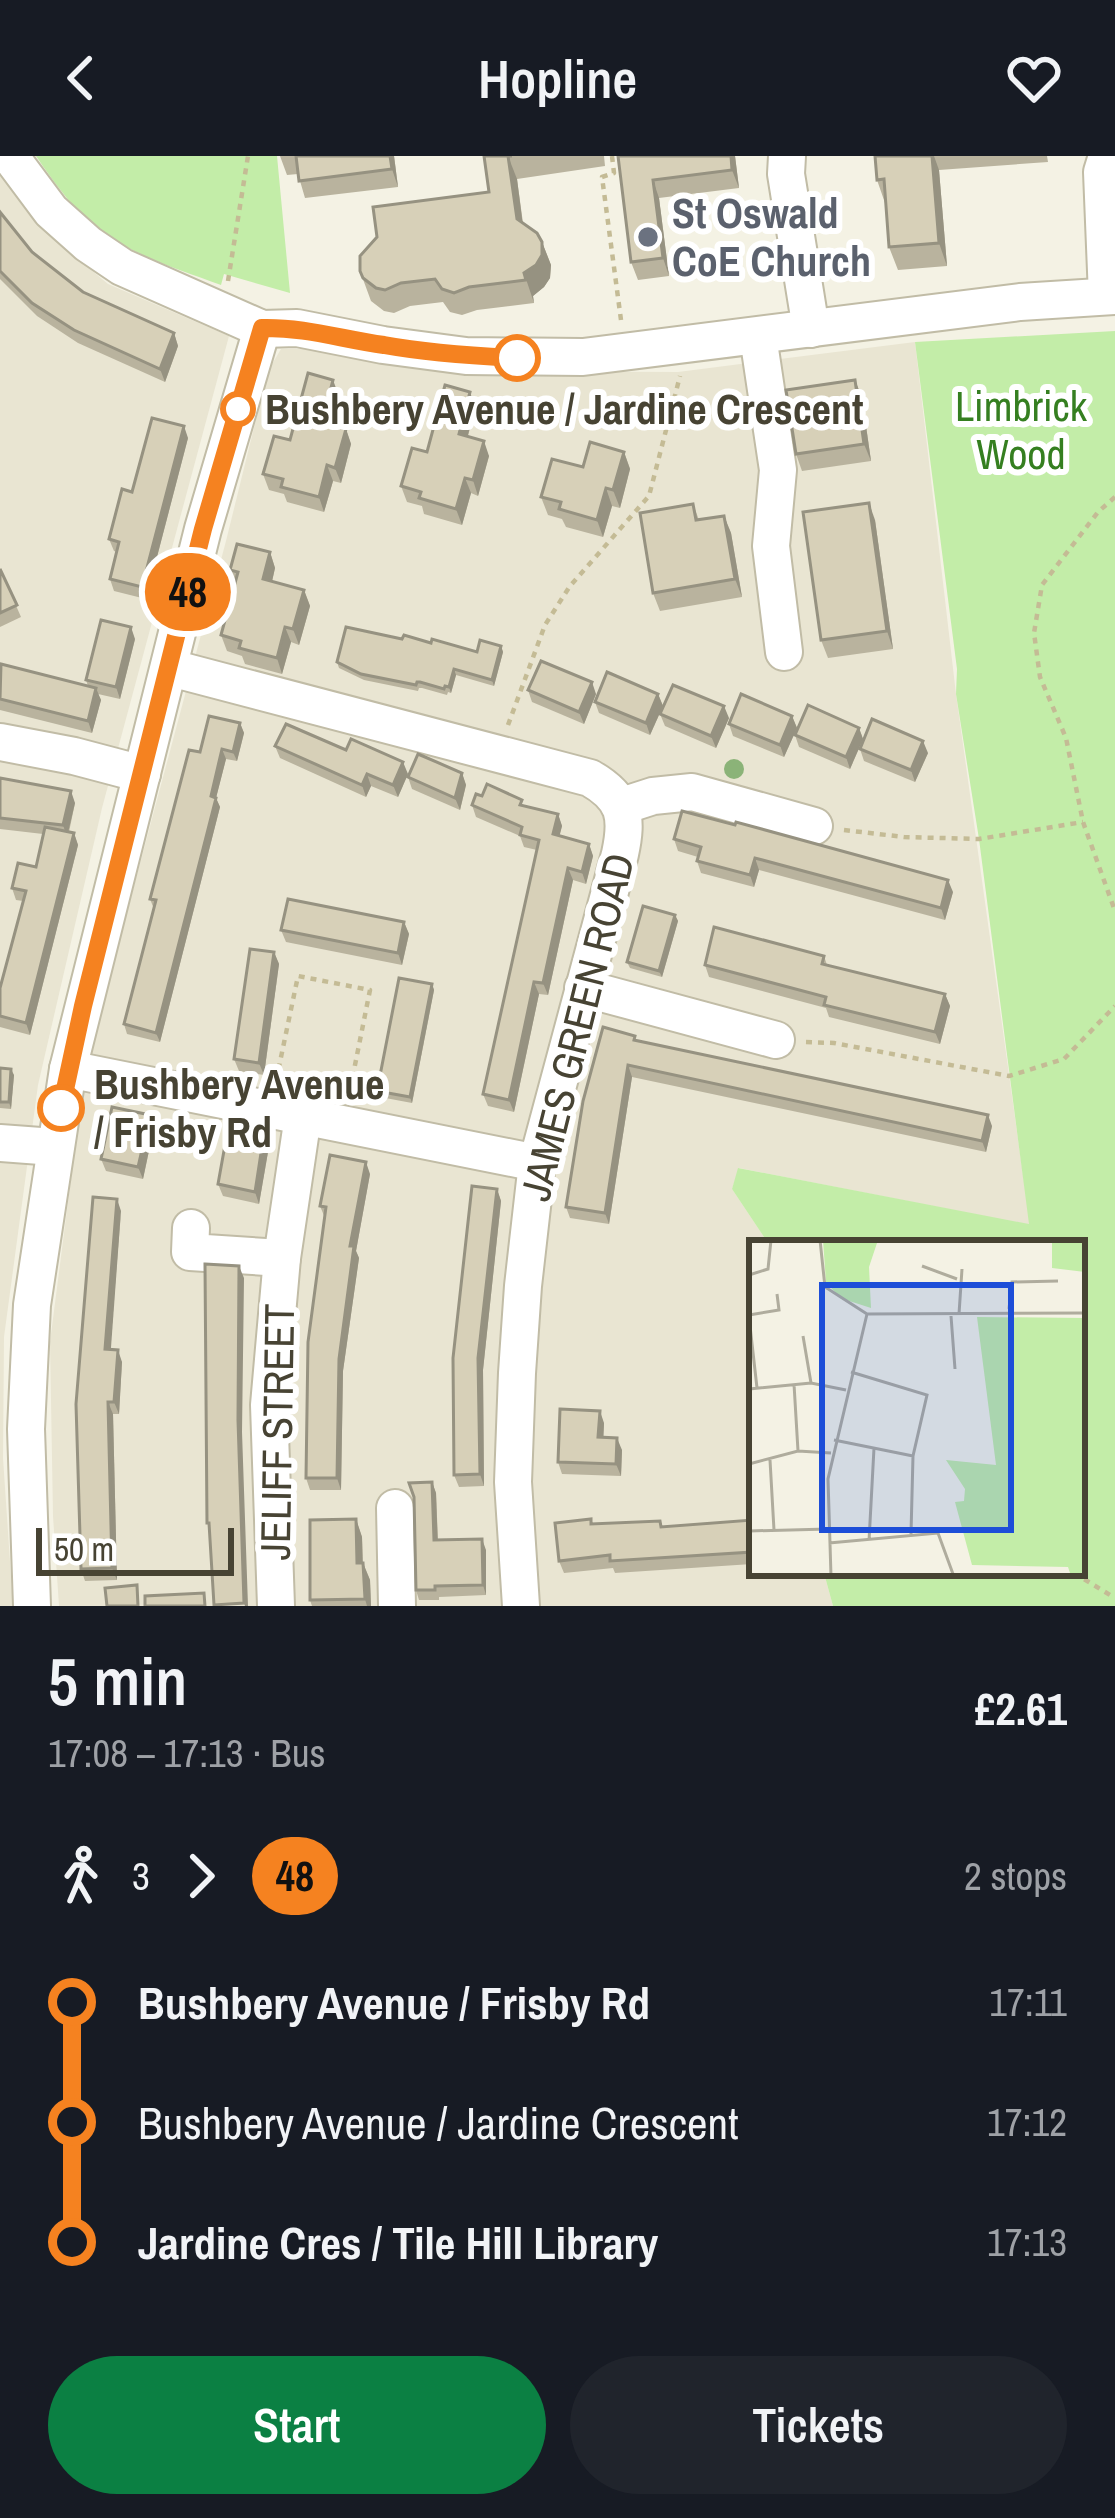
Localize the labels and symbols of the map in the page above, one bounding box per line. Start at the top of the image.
place label: St Oswald CoE Church [672,185,871,289]
marker: St Oswald CoE Church [635,224,661,250]
unlabelled marker [495,336,539,380]
park label: Limbrick Wood [955,378,1088,482]
place label: Bushbery Avenue / Jardine Crescent [265,381,864,437]
marker: Bushbery Avenue / Jardine Crescent [222,393,254,425]
line badge: 48 [134,553,242,631]
street label: JAMES GREEN ROAD [507,848,647,1206]
place label: Bushbery Avenue / Frisby Rd [94,1056,384,1160]
marker: Bushbery Avenue / Frisby Rd [39,1086,83,1130]
inset map [749,1240,1085,1576]
street label: JELIFF STREET [247,1303,307,1561]
scale bar [36,1522,234,1575]

